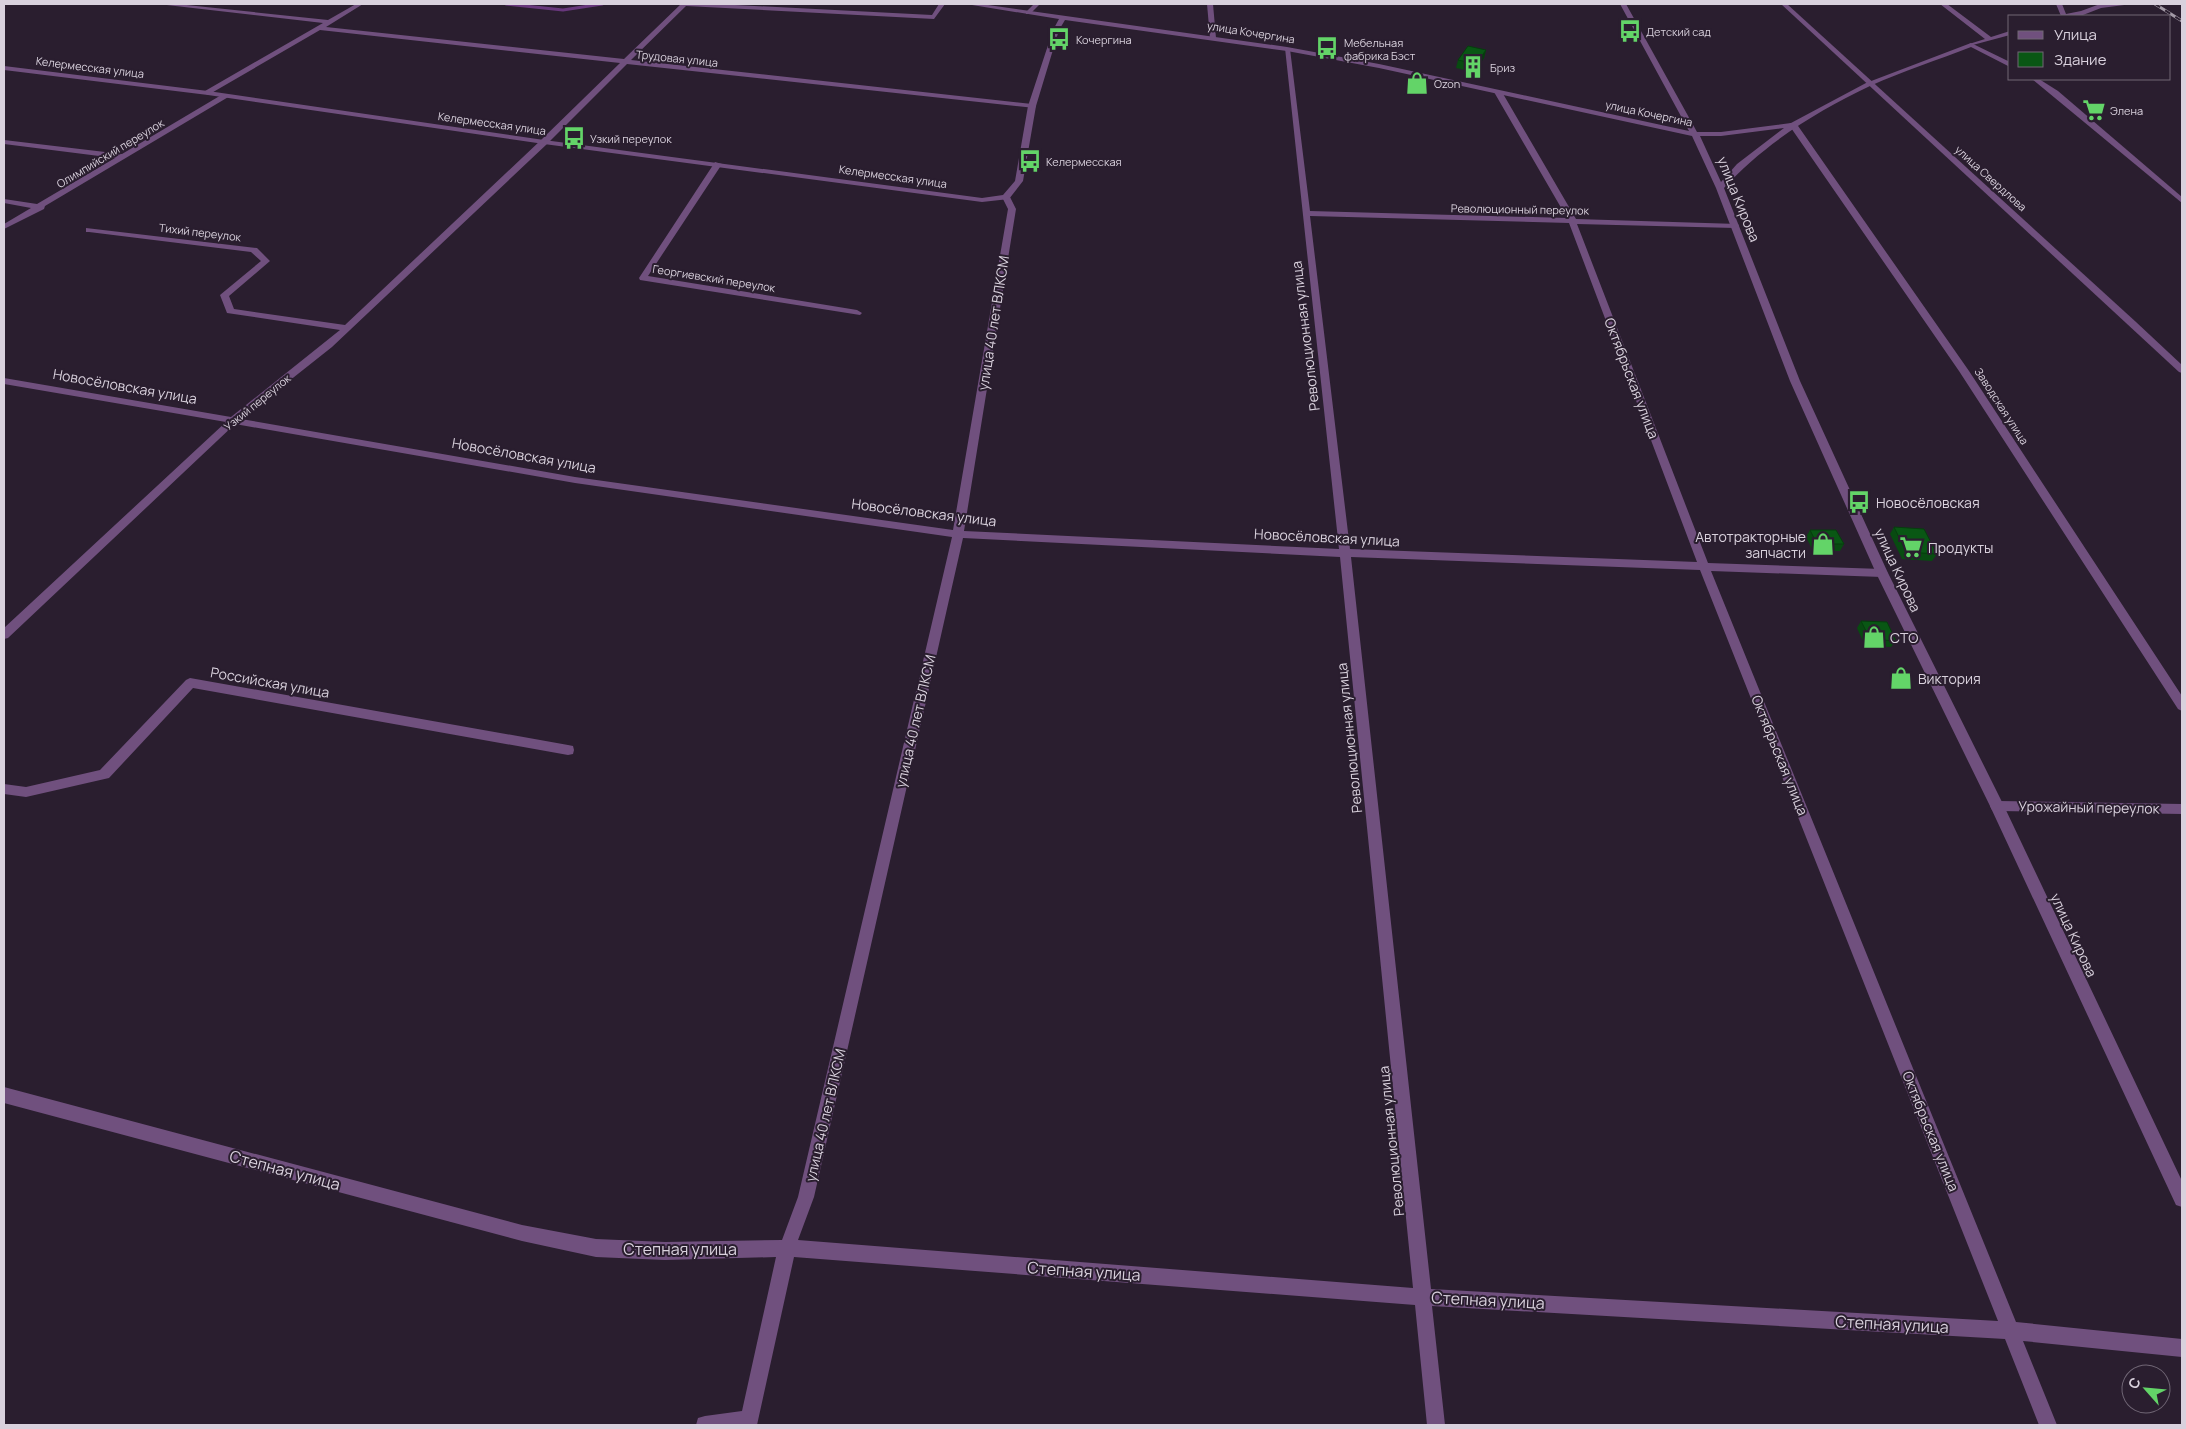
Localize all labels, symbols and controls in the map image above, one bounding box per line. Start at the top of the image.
legend [2008,15,2171,80]
street label: улица Кочергина [1206,18,1296,46]
bus stop icon: Детский сад [1617,18,1643,44]
place label: Детский сад [1646,24,1711,39]
text: Улица [2054,24,2097,45]
bus stop icon: Кочергина [1046,26,1072,52]
place label: Кочергина [1076,32,1132,47]
bus stop icon: Мебельная фабрика Бэст [1314,35,1340,61]
place label: Мебельная фабрика Бэст [1344,35,1416,63]
street label: Трудовая улица [635,46,719,70]
text: Здание [2054,49,2107,70]
street label: Келермесская улица [35,53,145,81]
building icon: Бриз [1460,54,1486,80]
place label: Бриз [1490,60,1515,75]
shop icon: Ozon [1404,70,1430,96]
place label: Ozon [1434,76,1460,91]
street label: улица Кочергина [1604,96,1694,130]
supermarket icon: Элена [2081,97,2107,123]
place label: Элена [2110,103,2143,118]
street label: Келермесская улица [437,108,547,138]
street label: Олимпийский переулок [54,115,167,191]
bus stop icon: Узкий переулок [561,125,587,151]
place label: Узкий переулок [590,131,672,146]
street label: улица Свердлова [1952,142,2030,214]
bus stop icon: Келермесская [1017,148,1043,174]
place label: Келермесская [1046,154,1122,169]
street label: улица Кирова [1713,154,1765,244]
street label: Келермесская улица [838,161,948,191]
street label: Революционный переулок [1451,200,1590,218]
street label: Тихий переулок [158,220,243,245]
street label: улица 40 лет ВЛКСМ [973,254,1013,392]
street label: Революционная улица [1286,260,1324,412]
street label: Георгиевский переулок [652,261,777,295]
street label: Октябрьская улица [1600,315,1664,441]
street label: Новосёловская улица [51,364,199,408]
street label: Заводская улица [1972,365,2032,447]
street label: Узкий переулок [221,370,294,434]
street label: Новосёловская улица [450,433,598,477]
bus stop icon: Новосёловская [1846,489,1872,515]
place label: Новосёловская [1876,493,1980,512]
street label: Новосёловская улица [850,494,998,530]
street label: Новосёловская улица [1254,524,1400,550]
street label: улица Кирова [1870,525,1926,615]
place label: Автотракторные запчасти [1695,527,1806,562]
shop icon: Автотракторные запчасти [1810,531,1836,557]
supermarket icon: Продукты [1898,534,1924,560]
place label: Продукты [1928,538,1993,557]
shop icon: СТО [1861,624,1887,650]
place label: СТО [1890,628,1919,647]
street label: улица 40 лет ВЛКСМ [890,653,940,789]
street label: Российская улица [209,662,331,702]
street label: Революционная улица [1332,662,1366,814]
shop icon: Виктория [1888,665,1914,691]
place label: Виктория [1918,669,1981,688]
street label: Октябрьская улица [1747,692,1813,818]
street label: Урожайный переулок [2018,796,2161,818]
street label: улица Кирова [2046,890,2102,980]
street label: улица 40 лет ВЛКСМ [800,1047,850,1183]
street label: Революционная улица [1374,1065,1408,1217]
street label: Октябрьская улица [1898,1068,1964,1194]
street label: Степная улица [227,1145,343,1195]
street label: Степная улица [623,1238,737,1260]
street label: Степная улица [1027,1256,1141,1286]
street label: Степная улица [1431,1286,1545,1314]
street label: Степная улица [1835,1310,1949,1338]
north arrow [2121,1364,2171,1414]
text: С [2123,1374,2145,1392]

